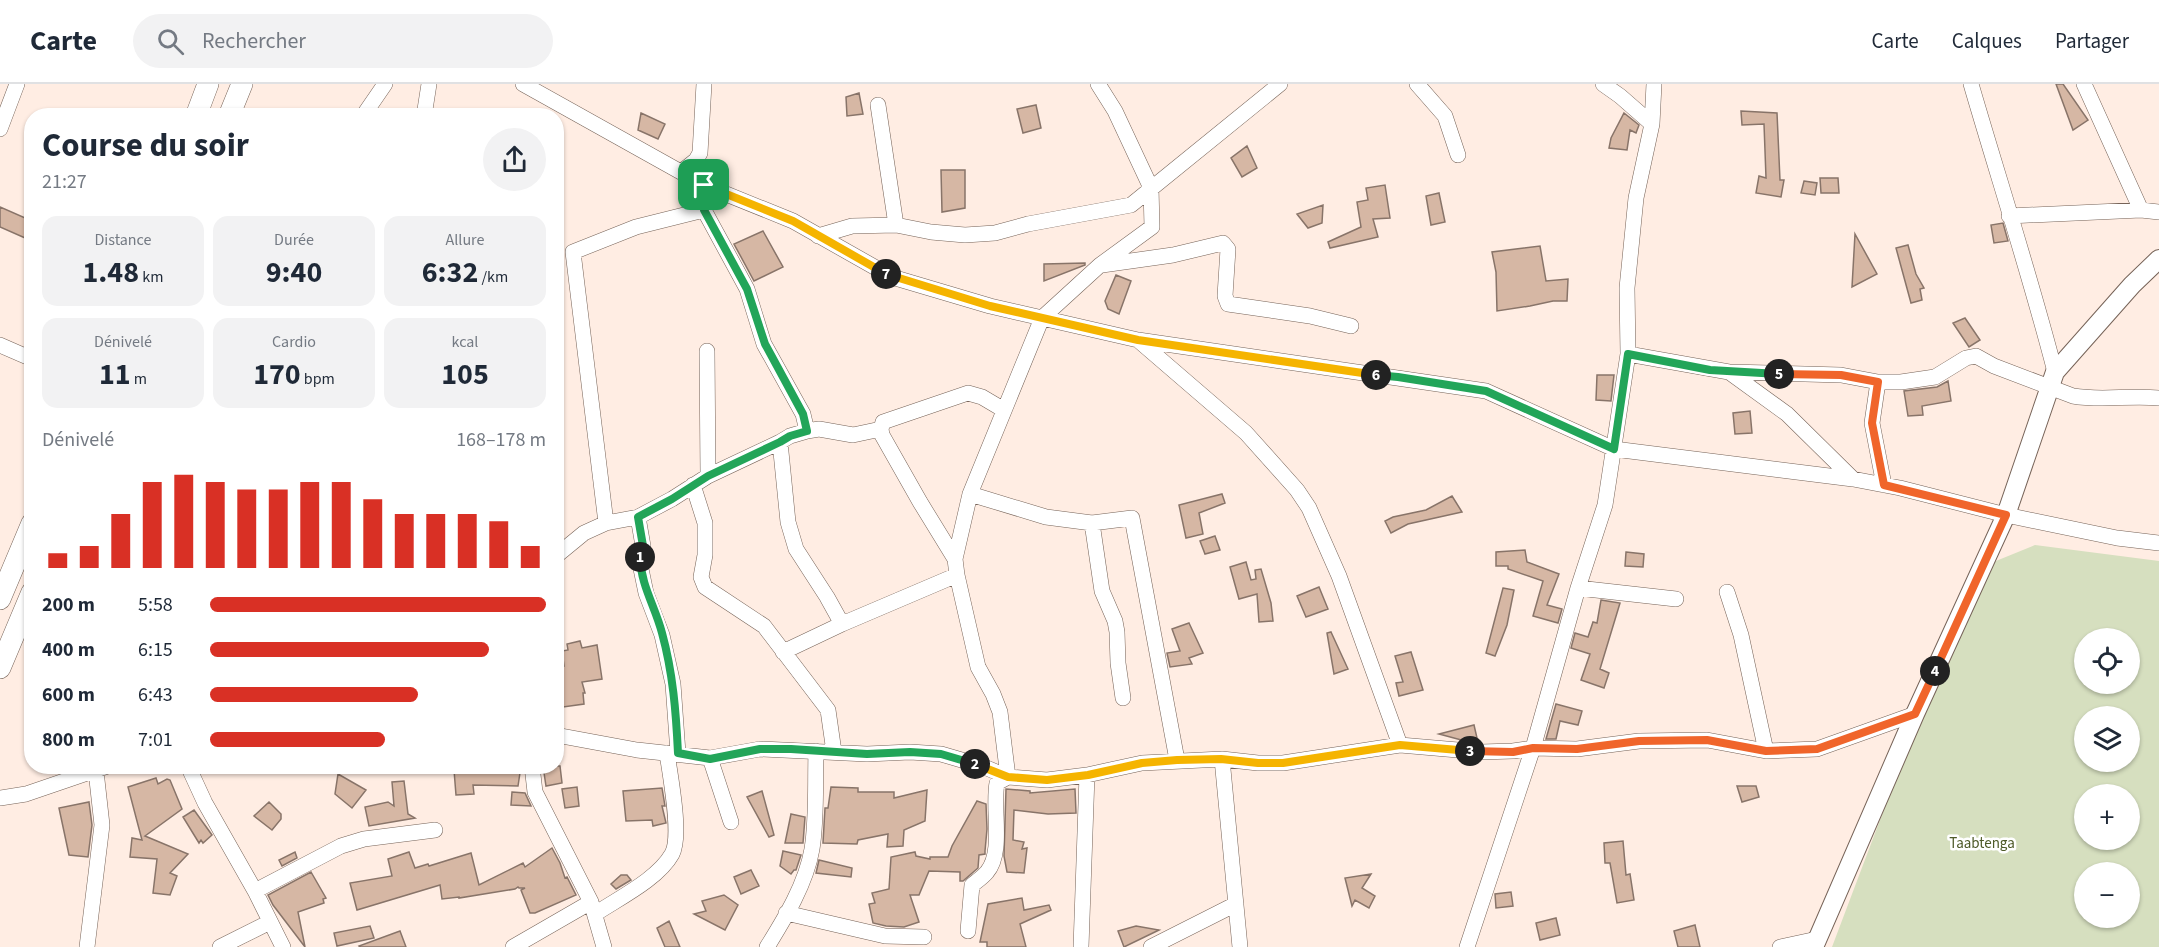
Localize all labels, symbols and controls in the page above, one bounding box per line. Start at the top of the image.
search box [133,14,553,68]
text: Carte [30,21,97,61]
icon: search [154,25,187,58]
text: Rechercher [202,25,306,57]
text: Carte [1872,26,1919,56]
text: Calques [1952,26,2022,56]
text: Partager [2055,26,2129,56]
text: Course du soir [42,122,249,169]
button: share [483,128,546,191]
pin [678,159,729,210]
text: 21:27 [42,168,87,196]
icon: arrive [687,168,720,201]
text: Distance [95,229,151,251]
text: Durée [274,229,314,251]
text: Allure [446,229,484,251]
text: 1.48 [83,251,139,294]
text: 9:40 [266,251,322,294]
text: 6:32 [422,251,478,294]
pin: 7 [871,259,901,289]
text: 7 [882,263,890,285]
text: km [139,266,163,288]
text: /km [478,266,508,288]
text: Dénivelé [94,331,152,353]
text: Cardio [272,331,316,353]
text: kcal [452,331,478,353]
text: 11 [99,353,131,396]
text: 170 [253,353,301,396]
text: 105 [441,353,489,396]
pin: 5 [1764,359,1794,389]
pin: 6 [1361,360,1391,390]
text: 5 [1775,363,1783,385]
text: 6 [1372,364,1380,386]
text: m [131,368,147,390]
text: bpm [301,368,335,390]
text: Dénivelé [42,426,114,454]
text: 168–178 m [456,426,546,454]
pin: 1 [625,542,655,572]
text: 1 [636,546,644,568]
text: 200 m [42,591,95,619]
text: 5:58 [138,591,173,619]
map controls [2074,628,2140,928]
button: locate [2074,628,2140,694]
text: 400 m [42,636,95,664]
text: 6:15 [138,636,173,664]
pin: 4 [1920,656,1950,686]
text: 4 [1931,660,1939,682]
text: 600 m [42,681,95,709]
text: 6:43 [138,681,173,709]
button: layers [2074,706,2140,772]
text: 800 m [42,726,95,754]
text: 7:01 [138,726,173,754]
pin: 3 [1455,736,1485,766]
text: 3 [1466,740,1474,762]
pin: 2 [960,749,990,779]
text: 2 [971,753,979,775]
button: + [2074,784,2140,850]
park label: Taabtenga [1949,833,2015,854]
button: − [2074,862,2140,928]

